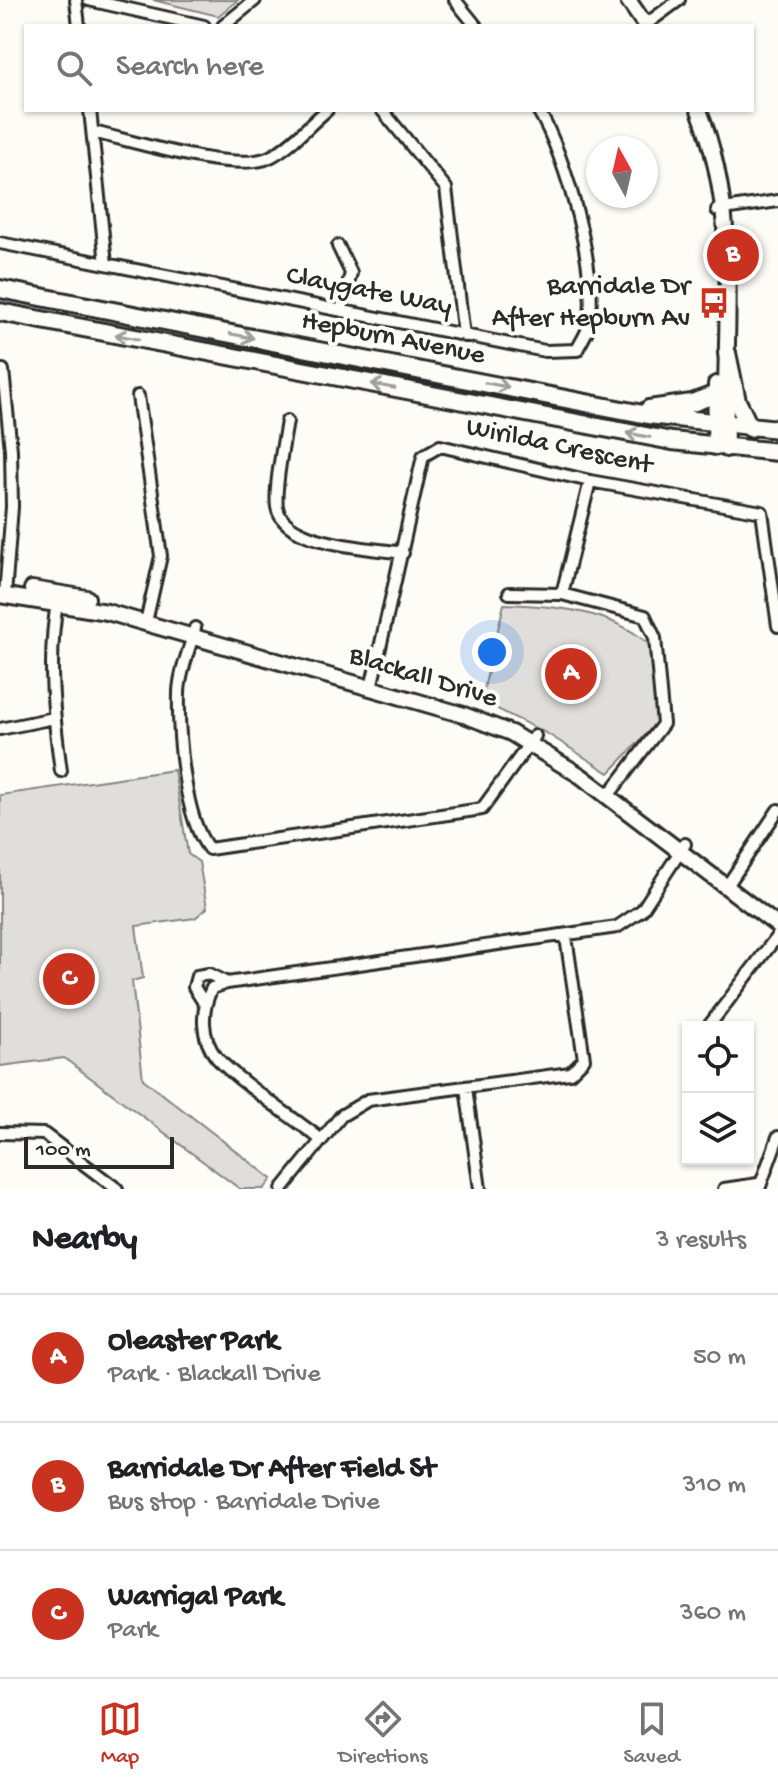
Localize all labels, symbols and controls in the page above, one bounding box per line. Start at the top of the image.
search box [24,24,754,112]
icon: search [52,46,96,90]
text: Search here [116,51,264,86]
north arrow [586,136,658,208]
pin: B [707,225,759,285]
street label: Claygate Way [284,260,455,324]
place label: Barridale Dr After Hepburn Av [492,271,692,336]
bus stop icon: Barridale Dr After Hepburn Av [697,286,731,320]
street label: Hepburn Avenue [298,305,488,373]
one-way arrow [115,328,141,343]
one-way arrow [228,329,254,344]
one-way arrow [370,377,396,392]
one-way arrow [484,379,509,394]
street label: Wirilda Crescent [463,411,657,483]
one-way arrow [626,426,651,441]
your location [472,632,512,672]
street label: Blackall Drive [344,639,502,716]
pin: A [545,644,597,704]
pin: C [43,949,95,1009]
map controls [682,1021,754,1165]
button: locate [682,1021,754,1093]
button: layers [682,1093,754,1165]
scale bar [24,1133,174,1169]
text: 100 m [36,1138,91,1164]
text: Nearby [32,1221,137,1261]
text: 3 results [656,1226,746,1257]
text: Oleaster Park [108,1325,279,1360]
text: A [50,1343,66,1374]
text: 50 m [693,1343,746,1374]
text: Park · Blackall Drive [108,1360,321,1391]
text: Barridale Dr After Field St [108,1453,436,1488]
text: B [51,1471,65,1502]
text: 310 m [683,1471,746,1502]
text: Bus stop · Barridale Drive [108,1488,380,1519]
text: Warrigal Park [108,1581,283,1616]
text: C [51,1599,65,1630]
text: 360 m [680,1599,746,1630]
text: Park [108,1616,158,1647]
tab: Map [98,1697,142,1771]
tab: Directions [338,1697,428,1771]
tab: Saved [624,1697,680,1771]

